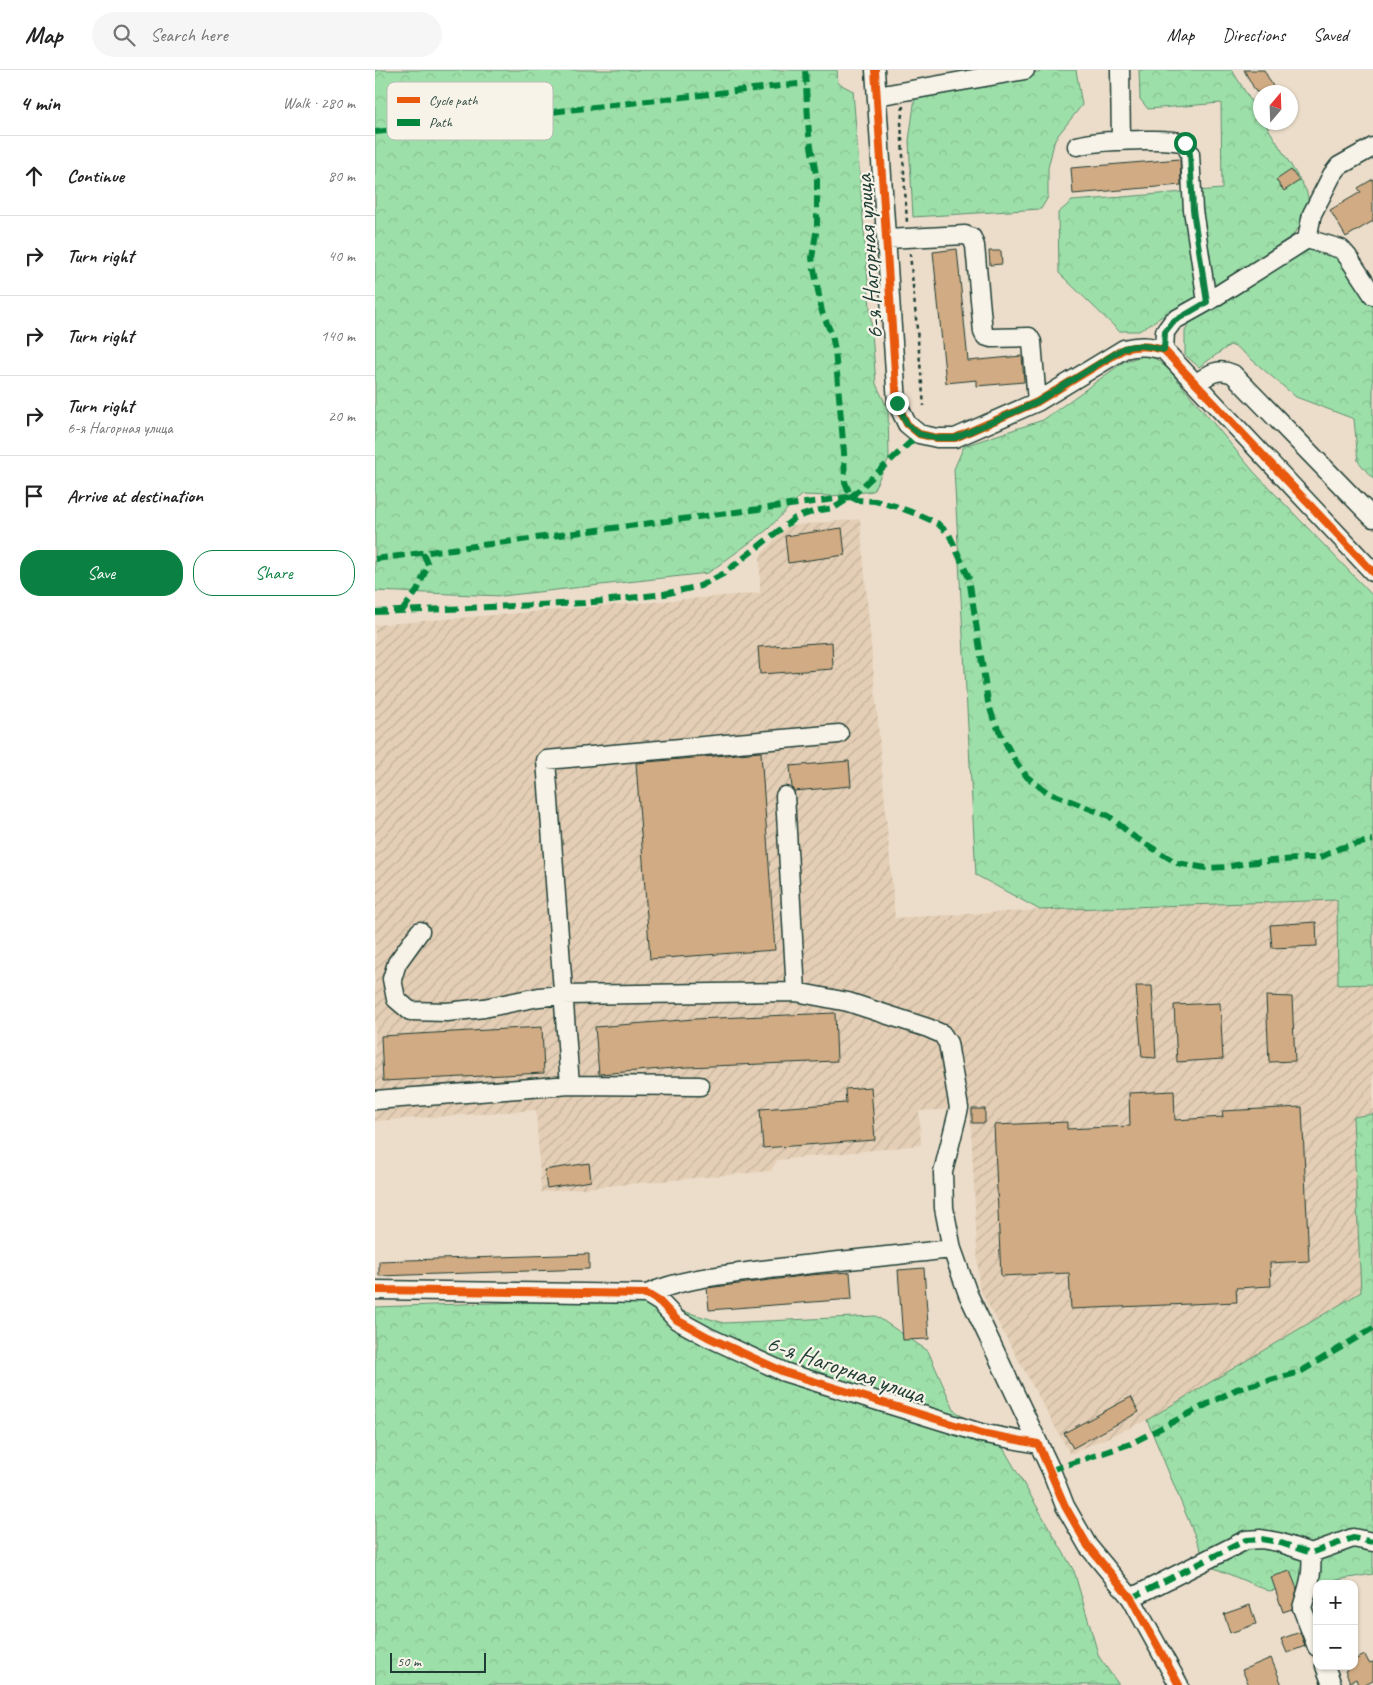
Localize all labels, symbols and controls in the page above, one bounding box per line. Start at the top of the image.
search box [92,12,442,57]
text: Map [25,20,62,50]
icon: search [110,21,138,49]
text: Search here [150,23,228,47]
text: Map [1167,24,1194,46]
text: Directions [1222,24,1285,46]
text: Saved [1313,24,1348,46]
legend [387,82,553,140]
north arrow [1253,85,1298,130]
text: 4 min [20,90,60,116]
text: Cycle path [429,92,478,109]
text: Walk · 280 m [283,93,355,113]
text: Path [429,114,453,131]
route start [1174,132,1197,155]
icon: ahead [20,162,48,190]
text: Continue [67,164,124,188]
text: 80 m [328,166,355,186]
street label: 6-я Нагорная улица [847,171,891,340]
icon: right [20,242,48,270]
text: Turn right [67,244,134,268]
text: 40 m [328,246,355,266]
icon: right [20,322,48,350]
text: Turn right [67,324,134,348]
text: 140 m [321,326,355,346]
route end [886,392,909,415]
text: Turn right [67,394,134,418]
icon: right [20,402,48,430]
text: 20 m [328,406,355,426]
text: 6-я Нагорная улица [67,418,173,438]
icon: arrive [20,482,48,510]
text: Arrive at destination [67,484,203,508]
button: Save [20,550,183,596]
button: Share [193,550,355,596]
street label: 6-я Нагорная улица [762,1327,931,1412]
map controls [1313,1580,1358,1670]
button: + [1313,1580,1358,1625]
button: − [1313,1625,1358,1670]
scale bar [390,1650,486,1673]
text: 50 m [397,1653,421,1670]

